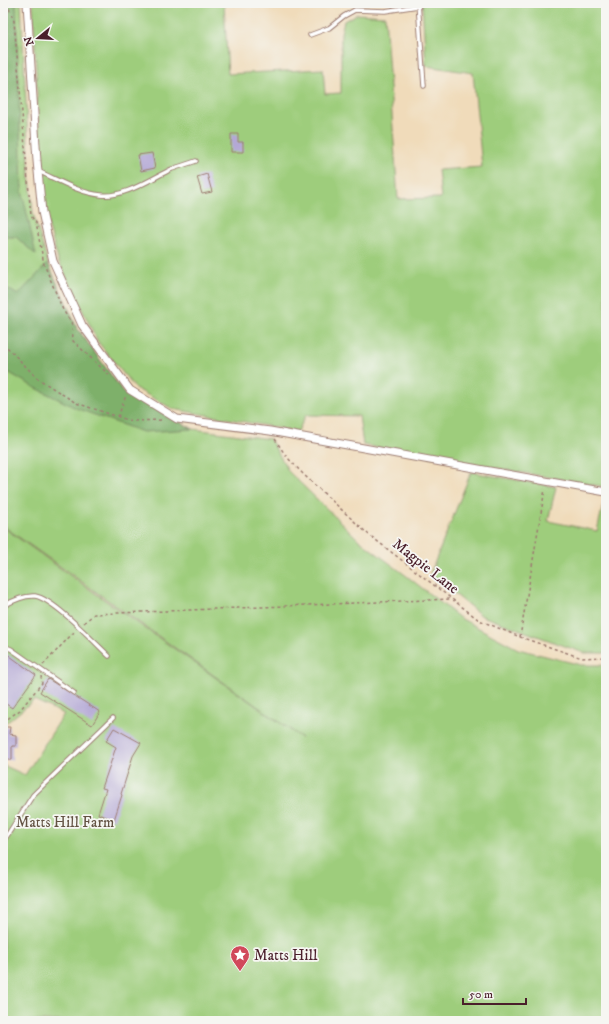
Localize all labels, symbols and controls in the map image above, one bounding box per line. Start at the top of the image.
north arrow [18,18,58,58]
text: N [21,34,37,47]
street label: Magpie Lane [389,534,463,598]
park label: Matts Hill Farm [16,813,114,832]
place icon: Matts Hill [229,944,251,972]
place label: Matts Hill [254,946,318,965]
scale bar [463,980,526,1006]
text: 50 m [469,987,493,1002]

